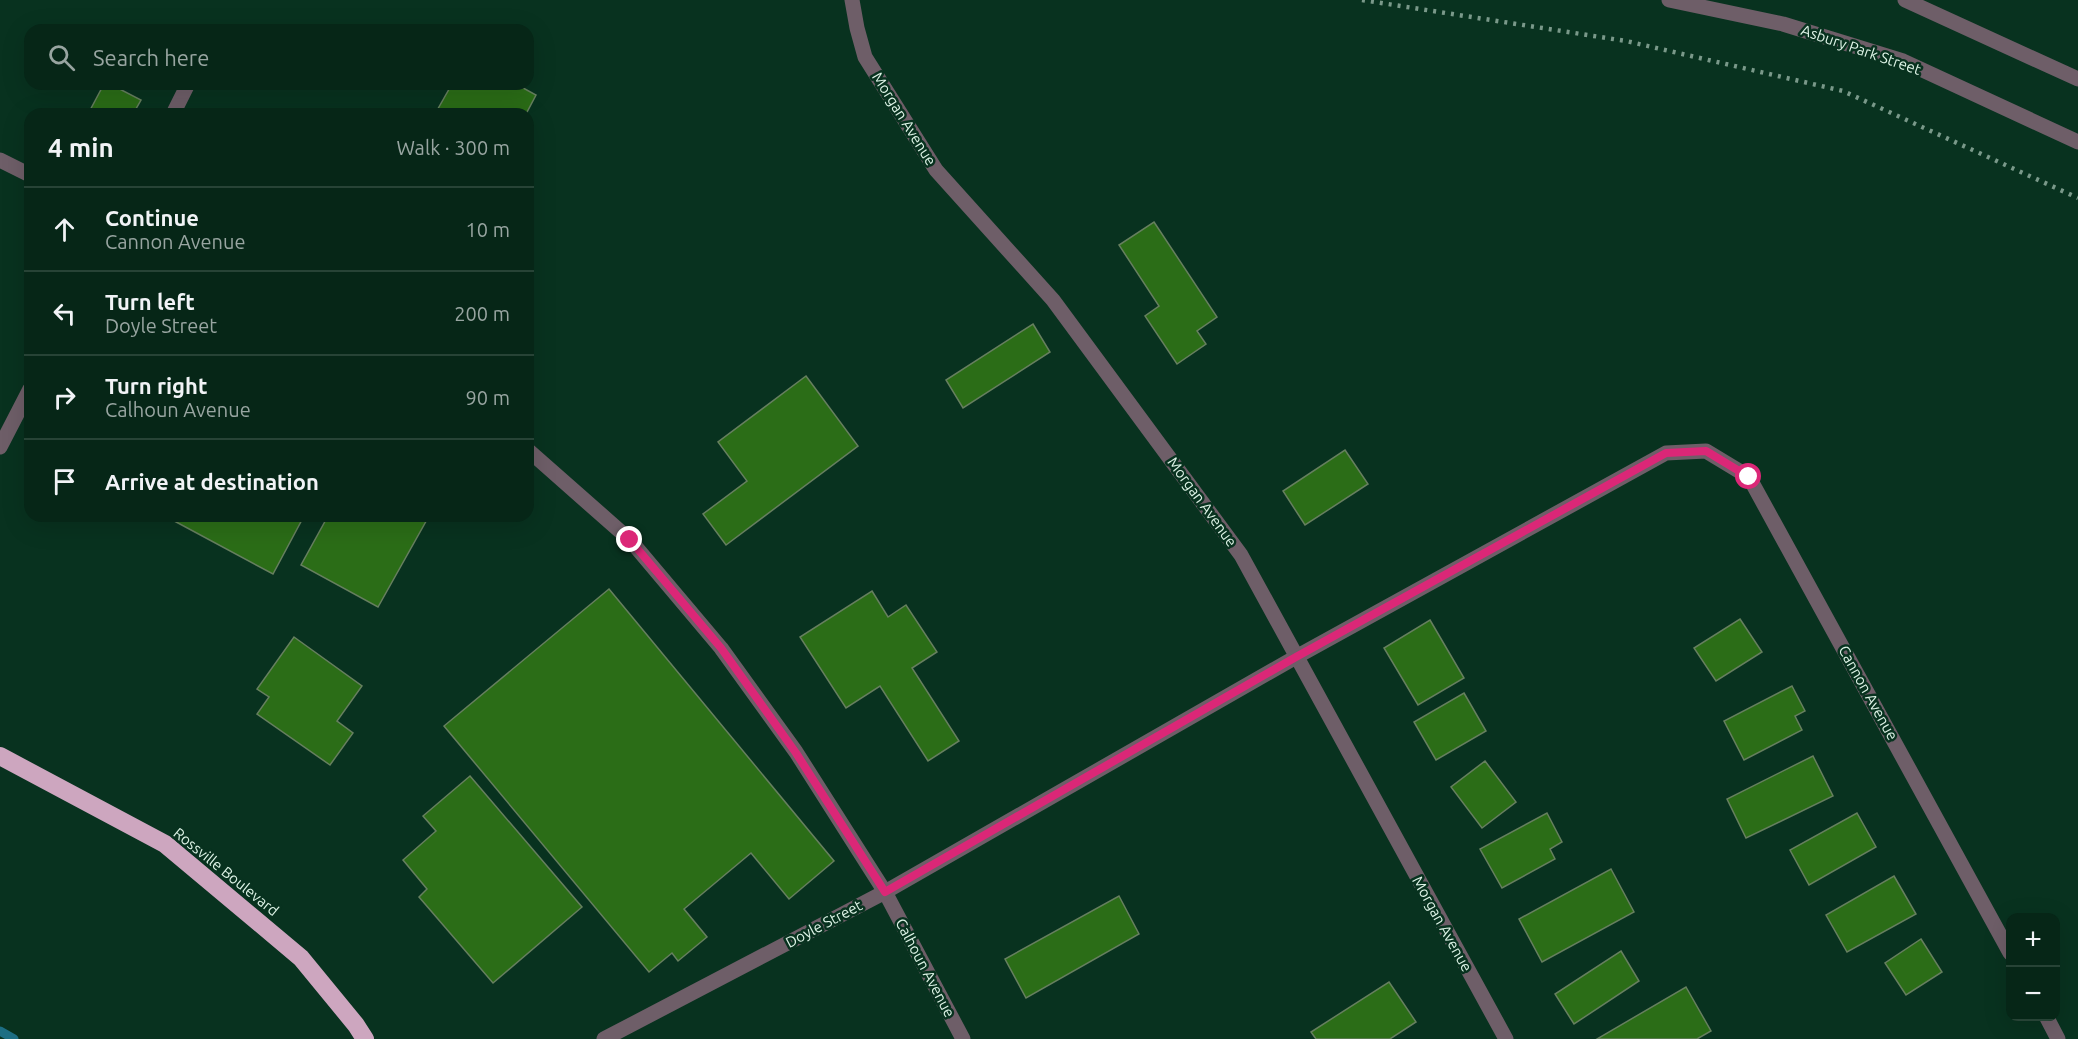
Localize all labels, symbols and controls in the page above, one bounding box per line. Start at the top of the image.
street label: Asbury Park Street [1799,21,1923,78]
search box [24,24,534,90]
icon: search [45,41,78,74]
text: Search here [93,45,209,70]
street label: Morgan Avenue [869,69,940,168]
text: 4 min [48,133,114,162]
text: Walk · 300 m [397,136,510,159]
text: Continue [105,205,199,230]
icon: ahead [48,213,81,246]
text: 10 m [466,218,510,241]
text: Cannon Avenue [105,230,245,253]
text: Turn left [105,289,195,314]
icon: left [48,297,81,330]
text: 200 m [454,302,510,325]
text: Doyle Street [105,314,217,337]
text: Turn right [105,373,207,398]
icon: right [48,381,81,414]
text: 90 m [466,386,510,409]
text: Calhoun Avenue [105,398,251,421]
street label: Morgan Avenue [1164,454,1241,550]
route start [1735,463,1761,489]
icon: arrive [48,465,81,498]
text: Arrive at destination [105,469,319,494]
route end [616,526,642,552]
street label: Cannon Avenue [1835,643,1901,743]
street label: Rossville Boulevard [170,824,282,919]
street label: Morgan Avenue [1409,873,1476,974]
street label: Doyle Street [783,896,865,951]
map controls [2006,913,2060,1021]
button: + [2006,913,2060,967]
street label: Calhoun Avenue [892,916,959,1020]
button: − [2006,967,2060,1021]

